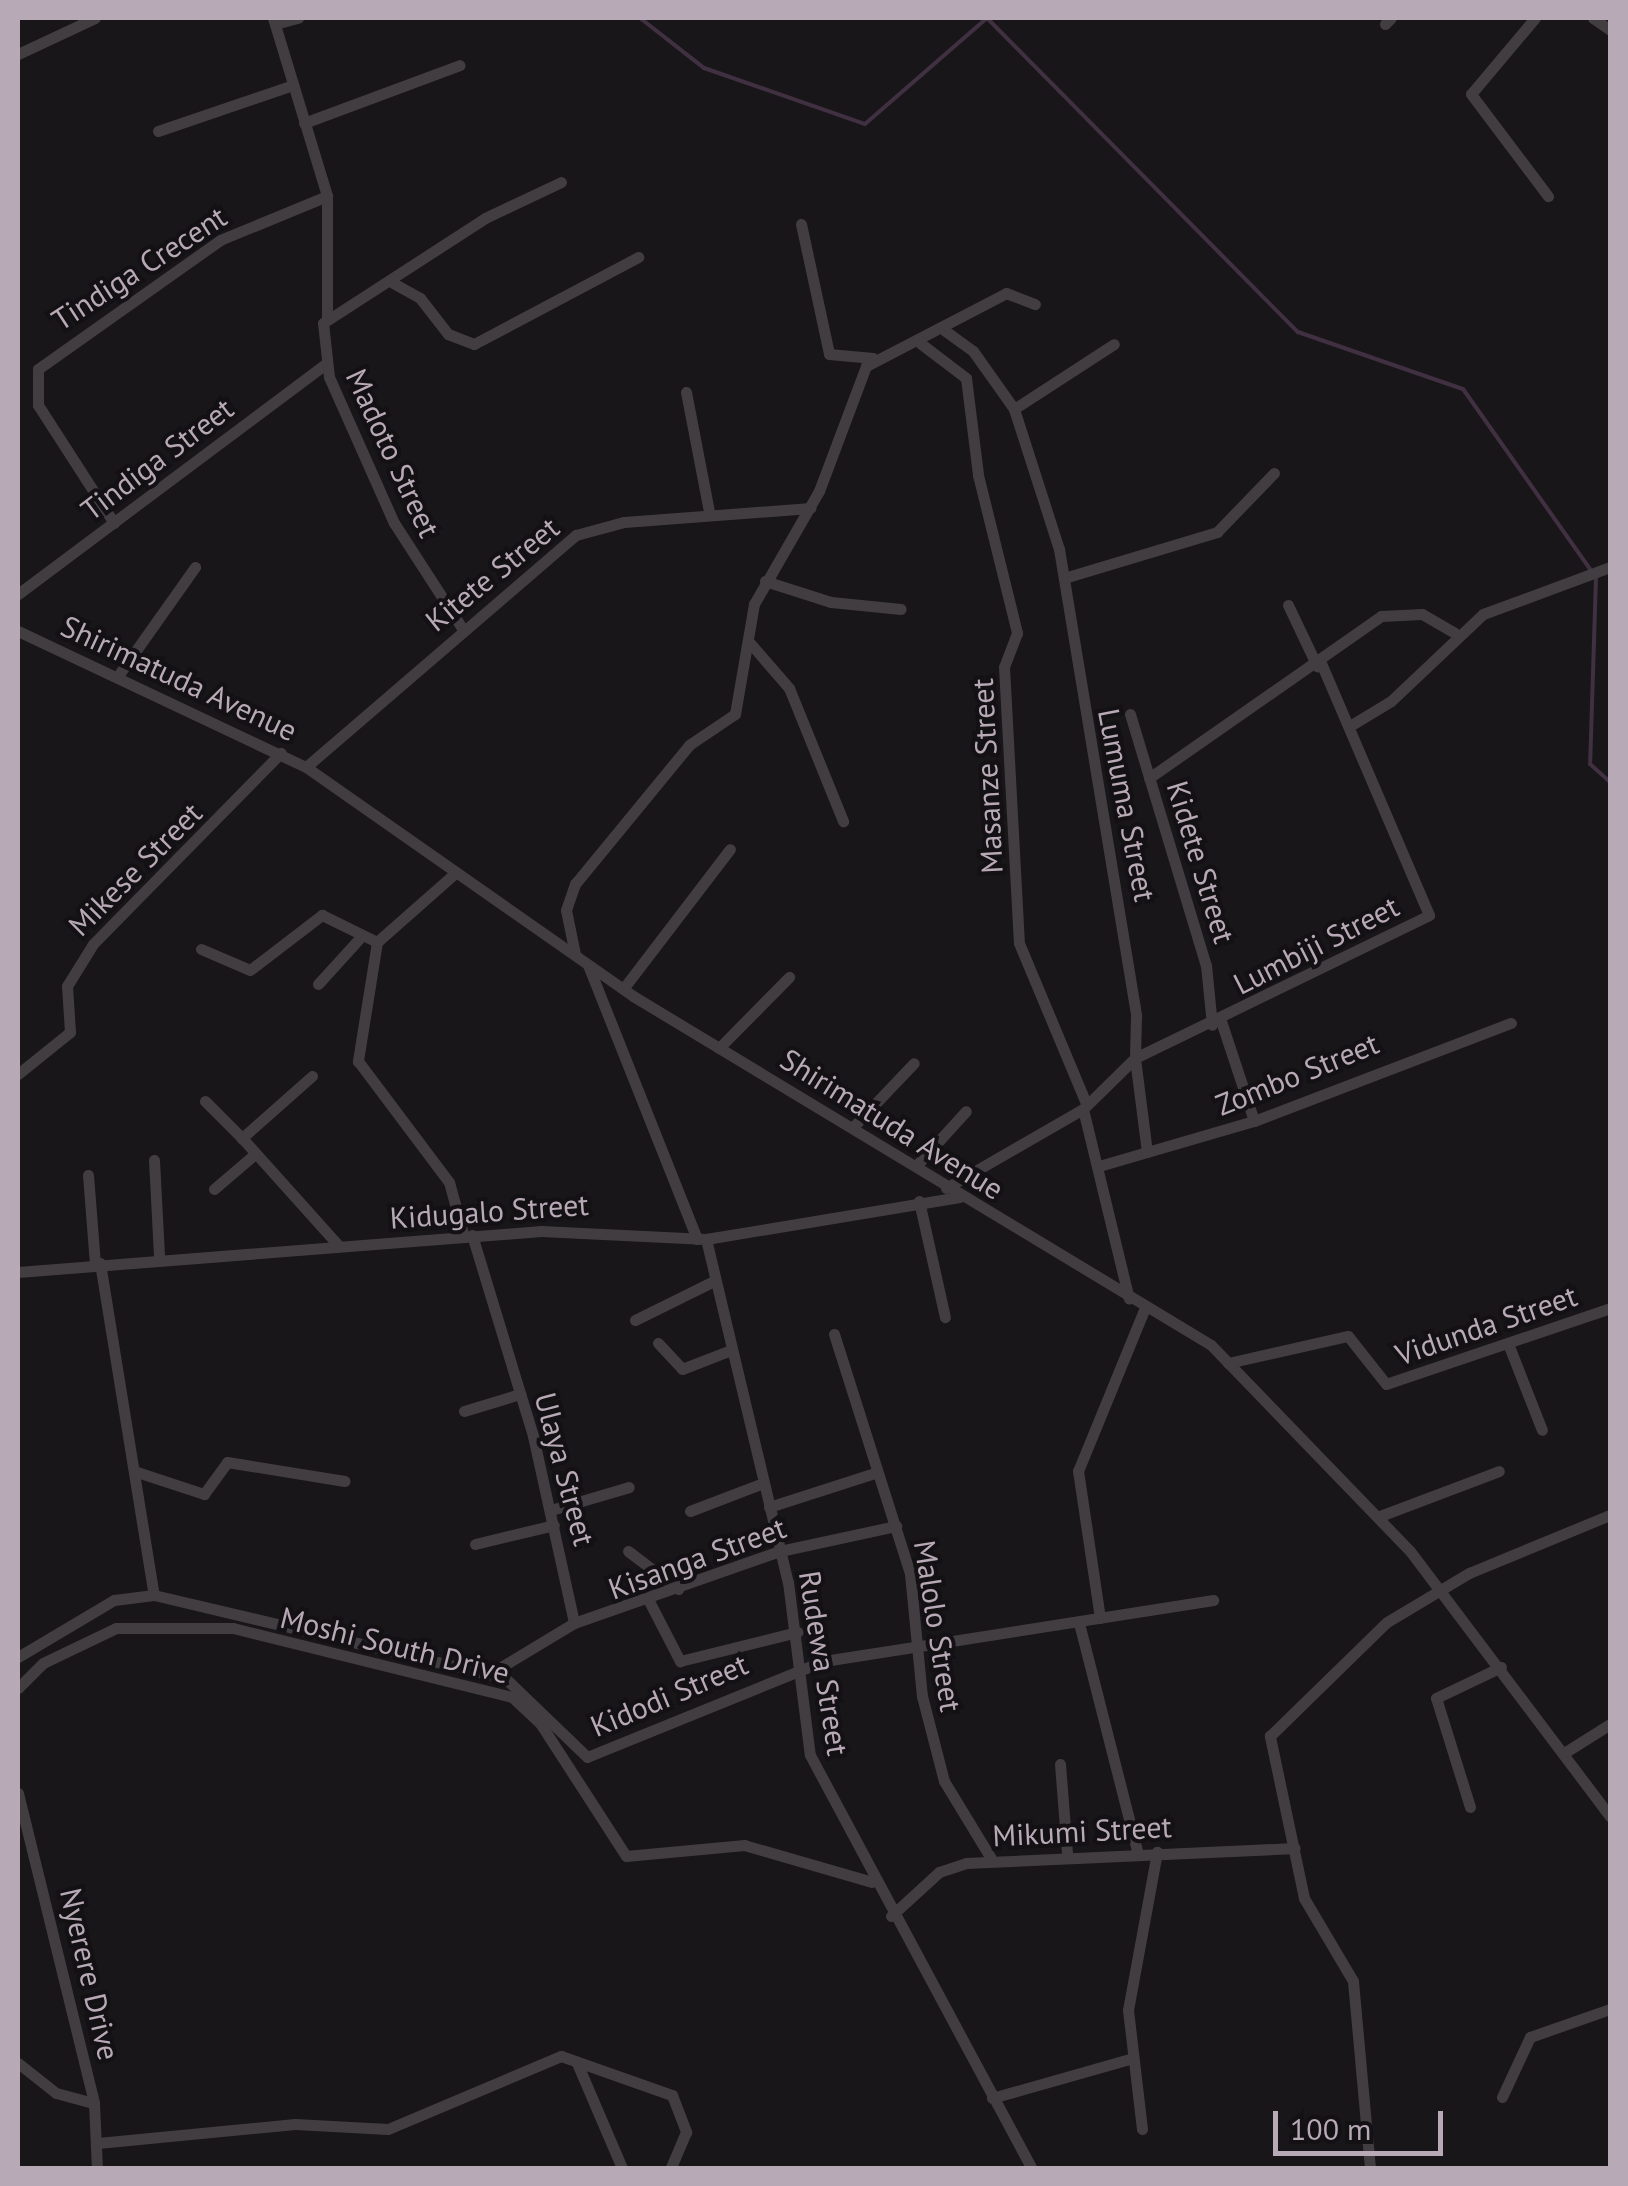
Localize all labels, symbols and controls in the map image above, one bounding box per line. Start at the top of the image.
street label: Tindiga Crecent [45,198,233,338]
street label: Madoto Street [338,363,448,543]
street label: Tindiga Street [74,390,240,528]
street label: Kitete Street [418,509,566,639]
street label: Shirimatuda Avenue [55,607,303,749]
street label: Masanze Street [964,678,1010,874]
street label: Lumuma Street [1091,706,1163,904]
street label: Kidete Street [1159,777,1243,947]
street label: Mikese Street [61,795,209,943]
street label: Lumbiji Street [1227,888,1405,1002]
street label: Zombo Street [1210,1025,1384,1123]
street label: Shirimatuda Avenue [774,1041,1010,1207]
street label: Kidugalo Street [388,1186,590,1236]
street label: Vidunda Street [1391,1277,1581,1373]
street label: Ulaya Street [527,1389,603,1549]
street label: Kisanga Street [604,1509,790,1607]
street label: Malolo Street [907,1538,969,1714]
street label: Rudewa Street [792,1568,856,1758]
street label: Moshi South Drive [277,1599,513,1691]
street label: Kidodi Street [585,1646,753,1744]
street label: Mikumi Street [992,1808,1172,1854]
street label: Nyerere Drive [53,1885,127,2063]
scale bar [1278,2091,1448,2153]
text: 100 m [1290,2109,1371,2148]

